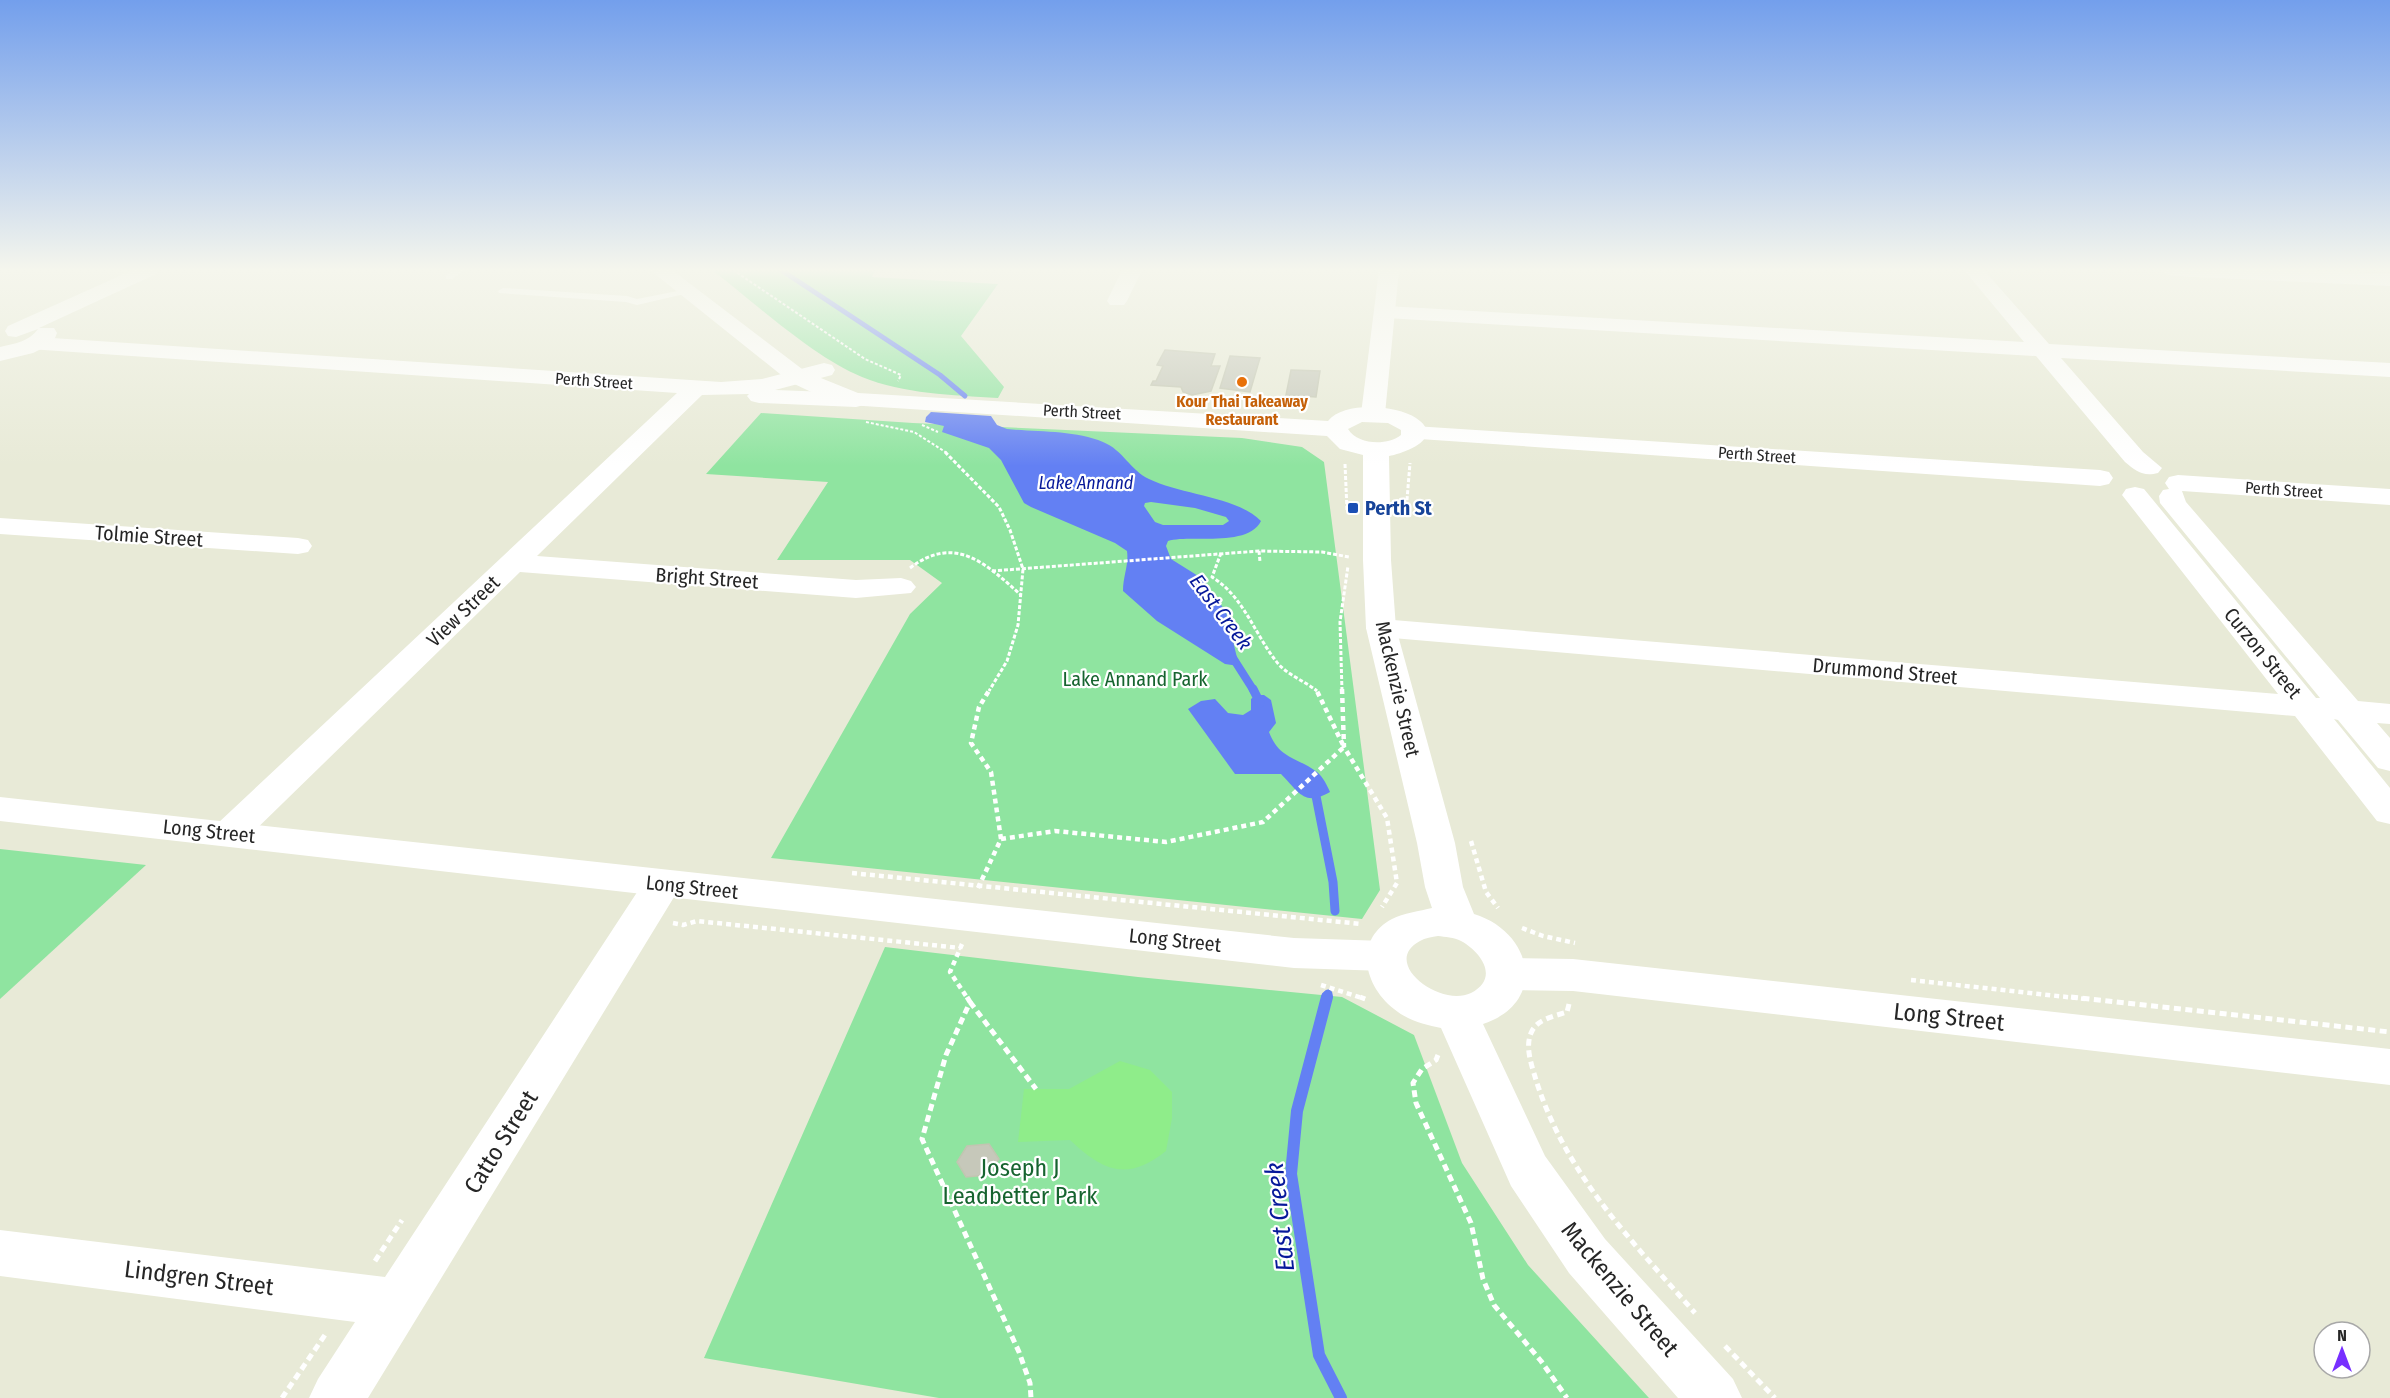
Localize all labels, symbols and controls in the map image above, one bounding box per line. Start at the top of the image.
street label: Perth Street [554,369,634,393]
marker: Kour Thai Takeaway Restaurant [1235,375,1249,389]
place label: Kour Thai Takeaway Restaurant [1176,392,1308,429]
street label: Perth Street [1042,400,1122,424]
street label: Perth Street [1717,443,1797,467]
water label: Lake Annand [1039,472,1134,494]
street label: Perth Street [2244,478,2324,502]
place label: Perth St [1365,496,1433,520]
marker: Perth St [1346,501,1360,515]
street label: Tolmie Street [94,520,204,552]
street label: Bright Street [655,562,760,594]
water label: East Creek [1184,569,1258,655]
street label: View Street [422,570,505,652]
street label: Curzon Street [2219,603,2307,704]
street label: Mackenzie Street [1371,619,1425,760]
street label: Drummond Street [1811,653,1959,689]
park label: Lake Annand Park [1062,667,1208,691]
street label: Long Street [162,814,257,848]
street label: Long Street [645,870,740,904]
street label: Long Street [1128,923,1223,957]
street label: Long Street [1892,997,2006,1037]
street label: Catto Street [458,1085,544,1199]
park label: Joseph J Leadbetter Park [943,1154,1098,1210]
water label: East Creek [1259,1161,1301,1273]
street label: Mackenzie Street [1556,1216,1684,1362]
street label: Lindgren Street [123,1255,275,1301]
north arrow [2312,1320,2372,1380]
text: N [2337,1326,2347,1345]

